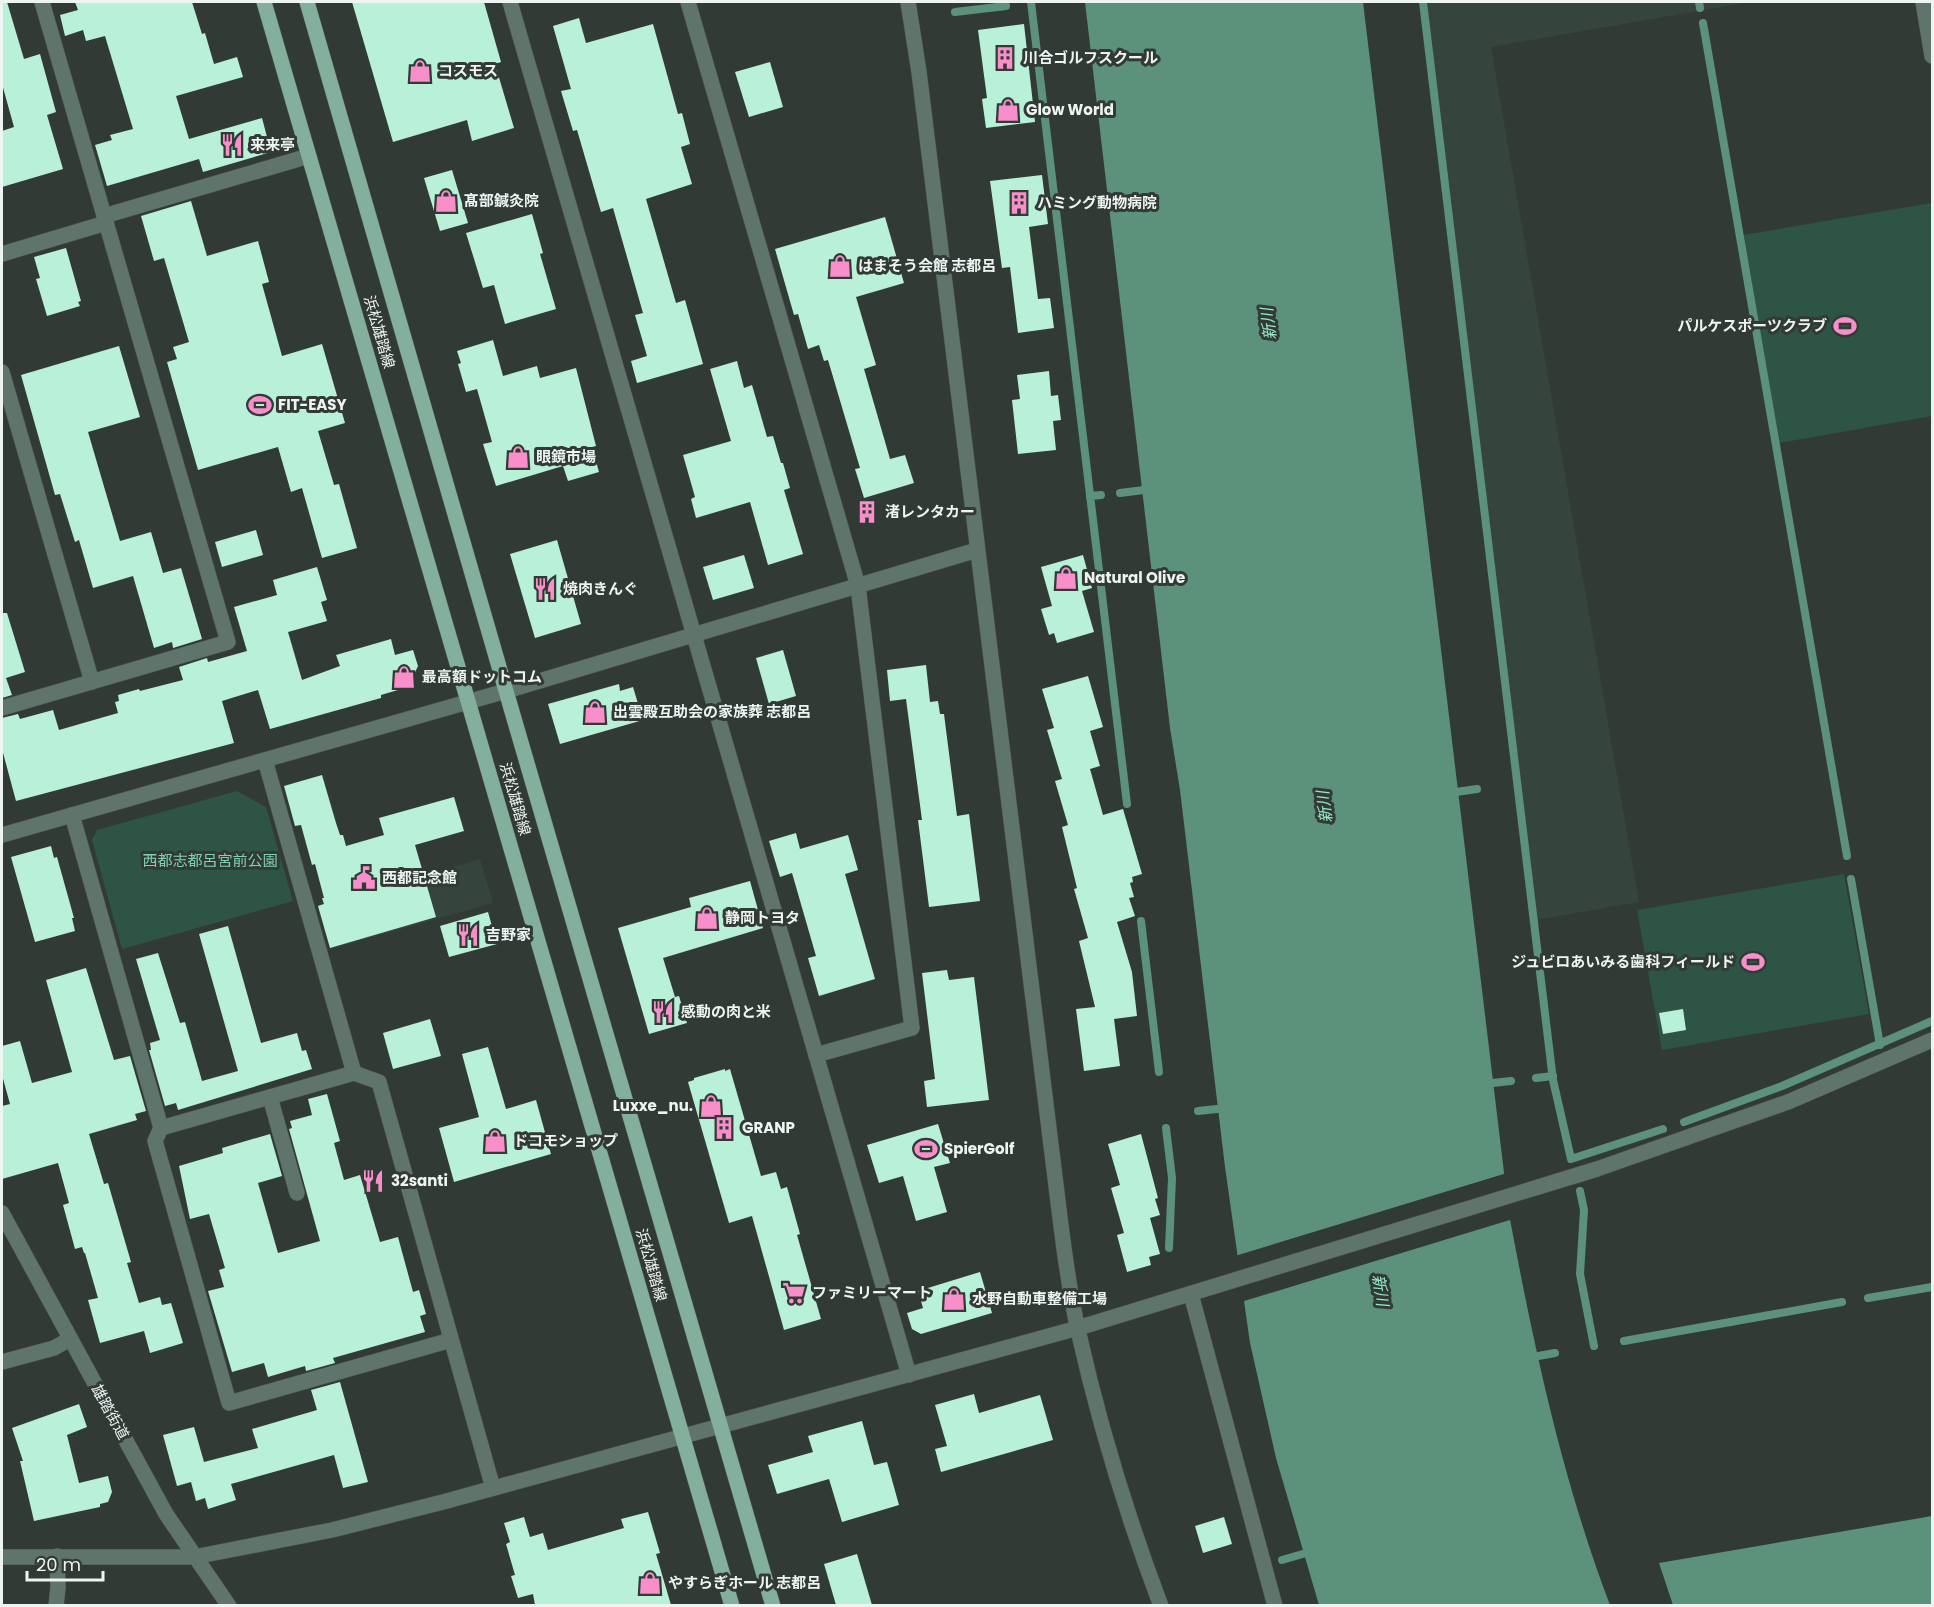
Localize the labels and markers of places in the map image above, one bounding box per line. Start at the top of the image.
building icon: 川合ゴルフスクール [992,45,1018,71]
place label: 川合ゴルフスクール [1023,47,1158,68]
shop icon: コスモス [407,58,433,84]
place label: コスモス [438,60,498,81]
shop icon: Glow World [995,97,1021,123]
place label: Glow World [1026,99,1114,120]
restaurant icon: 来来亭 [219,132,245,158]
place label: 来来亭 [250,134,295,155]
shop icon: 髙部鍼灸院 [433,188,459,214]
place label: 髙部鍼灸院 [464,190,539,211]
building icon: ハミング動物病院 [1006,190,1032,216]
place label: ハミング動物病院 [1037,192,1157,213]
shop icon: はまそう会館 志都呂 [827,253,853,279]
place label: はまそう会館 志都呂 [858,255,996,276]
sports icon: パルケスポーツクラブ [1832,313,1858,339]
place label: パルケスポーツクラブ [1677,315,1827,336]
sports icon: FIT-EASY [247,392,273,418]
place label: FIT-EASY [278,394,347,415]
shop icon: 眼鏡市場 [505,444,531,470]
place label: 眼鏡市場 [536,446,596,467]
building icon: 渚レンタカー [854,499,880,525]
place label: 渚レンタカー [885,501,975,522]
shop icon: Natural Olive [1053,565,1079,591]
place label: Natural Olive [1084,567,1185,588]
restaurant icon: 焼肉きんぐ [532,576,558,602]
place label: 焼肉きんぐ [563,578,638,599]
shop icon: 最高額ドットコム [391,664,417,690]
place label: 最高額ドットコム [422,666,542,687]
shop icon: 出雲殿互助会の家族葬 志都呂 [582,699,608,725]
place label: 出雲殿互助会の家族葬 志都呂 [613,701,811,722]
public building icon: 西都記念館 [351,865,377,891]
place label: 西都記念館 [382,867,457,888]
shop icon: 静岡トヨタ [694,905,720,931]
place label: 静岡トヨタ [725,907,800,928]
restaurant icon: 吉野家 [455,922,481,948]
place label: 吉野家 [486,924,531,945]
sports icon: ジュビロあいみる歯科フィールド [1740,949,1766,975]
place label: ジュビロあいみる歯科フィールド [1511,951,1735,972]
restaurant icon: 感動の肉と米 [650,999,676,1025]
place label: 感動の肉と米 [681,1001,771,1022]
shop icon: Luxxe_nu. [698,1093,724,1119]
place label: Luxxe_nu. [613,1095,693,1116]
building icon: GRANP [711,1115,737,1141]
place label: GRANP [742,1117,795,1138]
shop icon: ドコモショップ [482,1128,508,1154]
place label: ドコモショップ [513,1130,618,1151]
sports icon: SpierGolf [913,1136,939,1162]
place label: SpierGolf [944,1138,1015,1159]
restaurant icon: 32santi [360,1168,386,1194]
place label: 32santi [391,1170,448,1191]
supermarket icon: ファミリーマート [781,1280,807,1306]
place label: ファミリーマート [812,1282,932,1303]
shop icon: 水野自動車整備工場 [941,1286,967,1312]
place label: 水野自動車整備工場 [972,1288,1107,1309]
shop icon: やすらぎホール 志都呂 [637,1570,663,1596]
place label: やすらぎホール 志都呂 [668,1572,821,1593]

